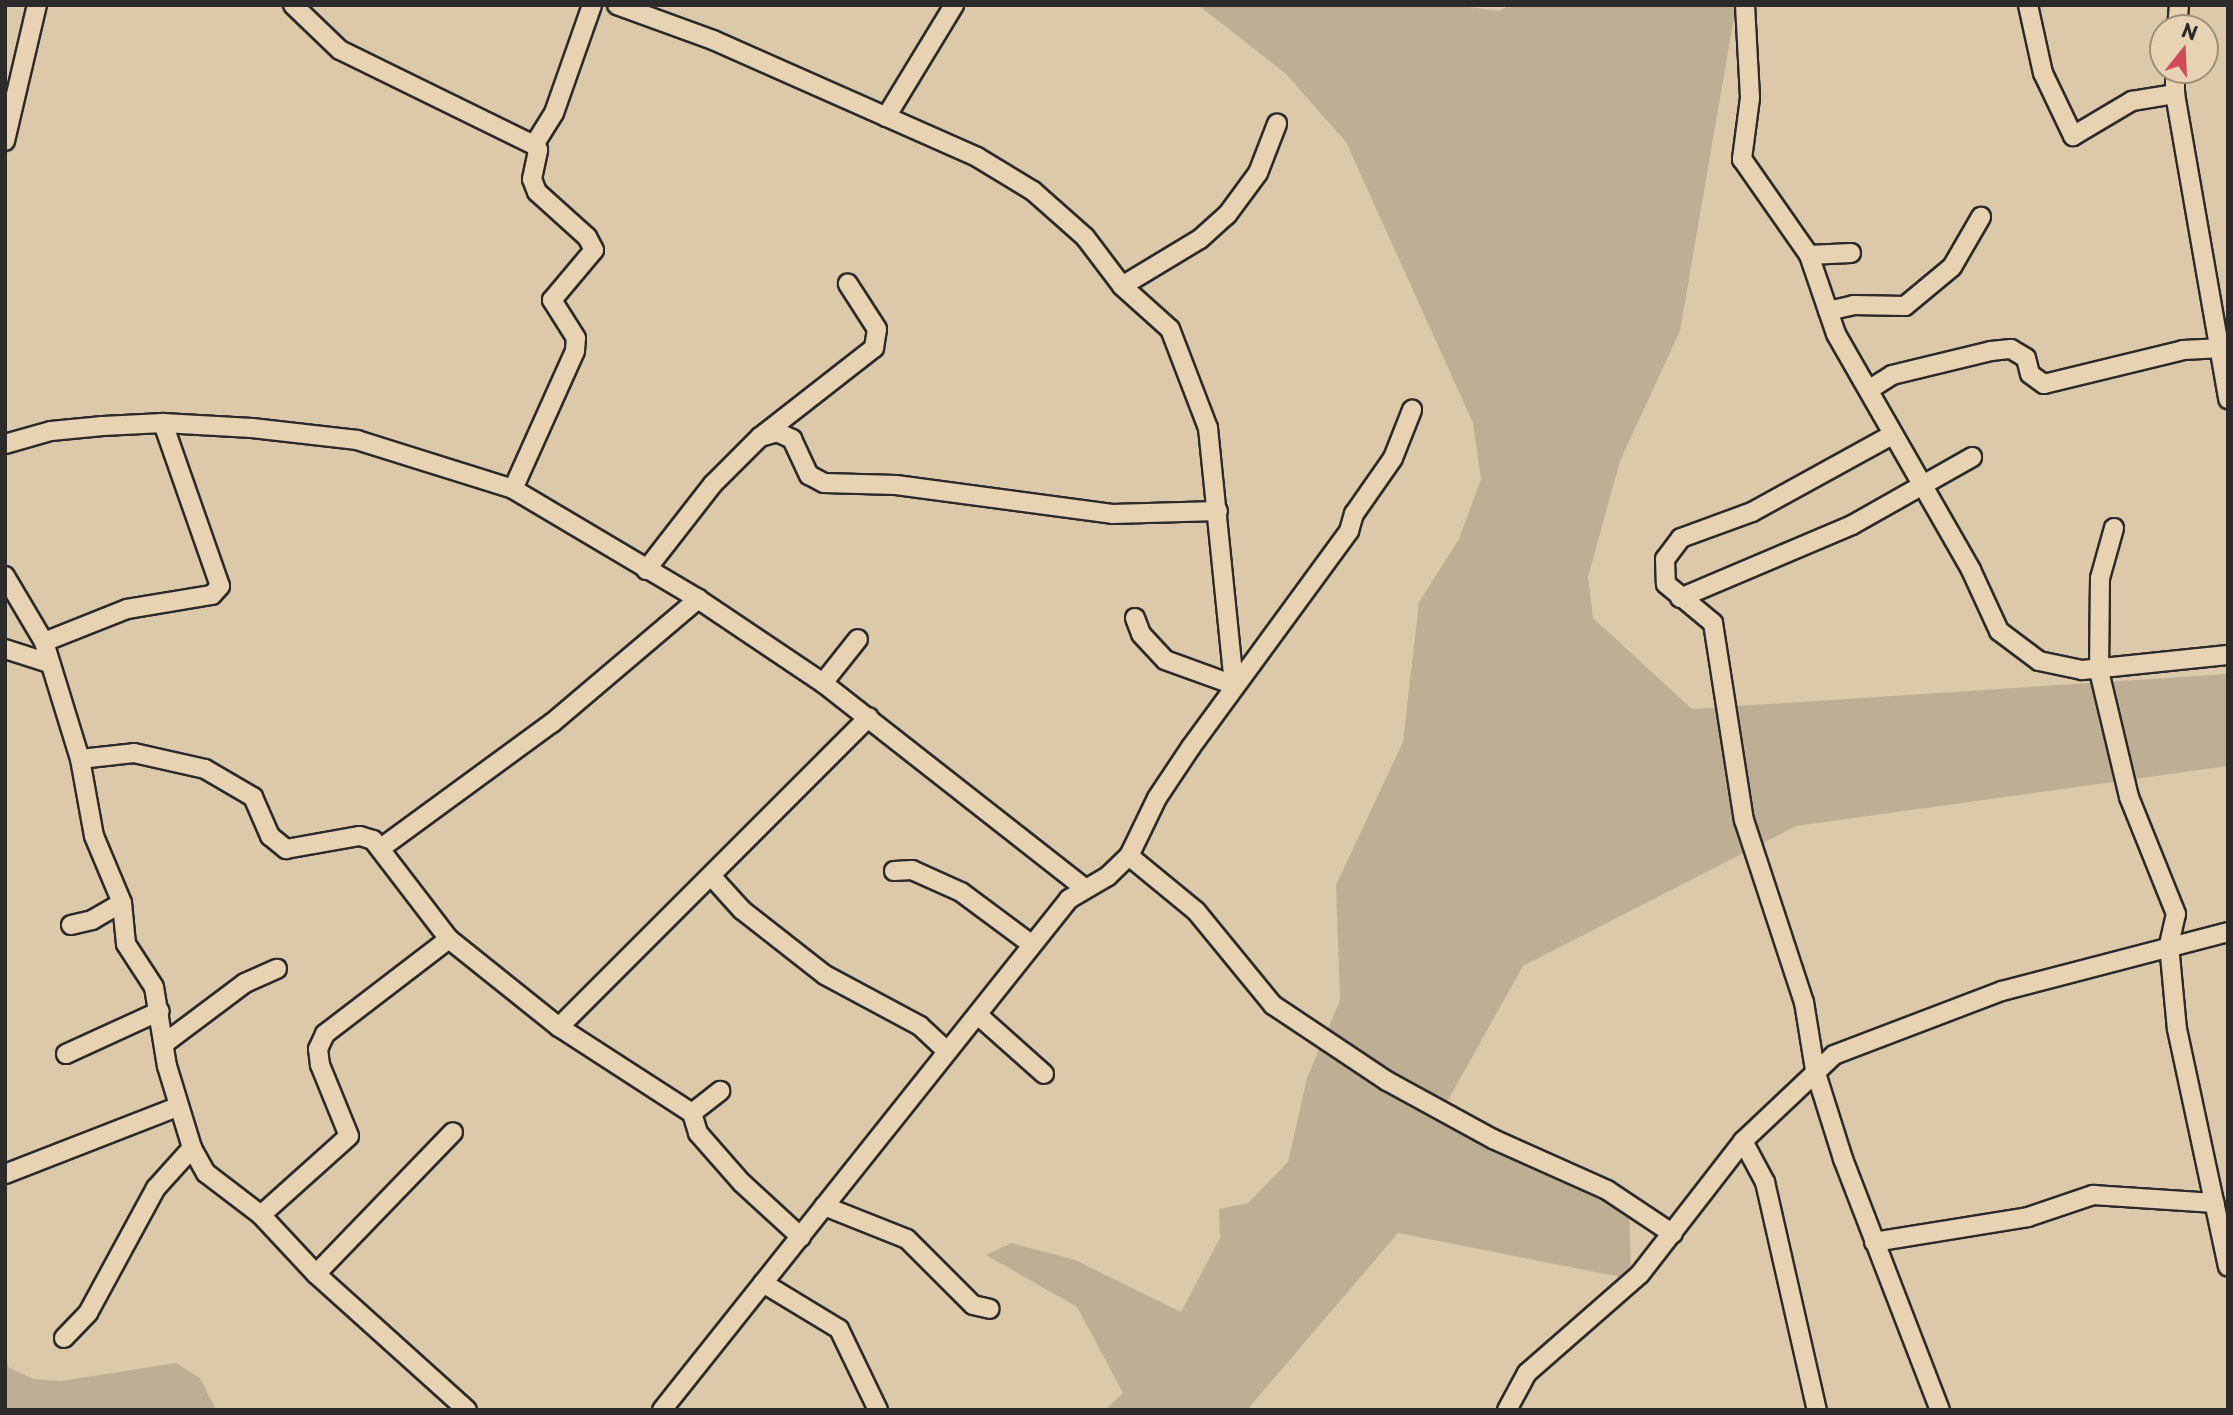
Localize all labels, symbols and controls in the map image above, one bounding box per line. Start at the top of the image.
north arrow [2149,14,2219,84]
text: N [2178,15,2201,47]

